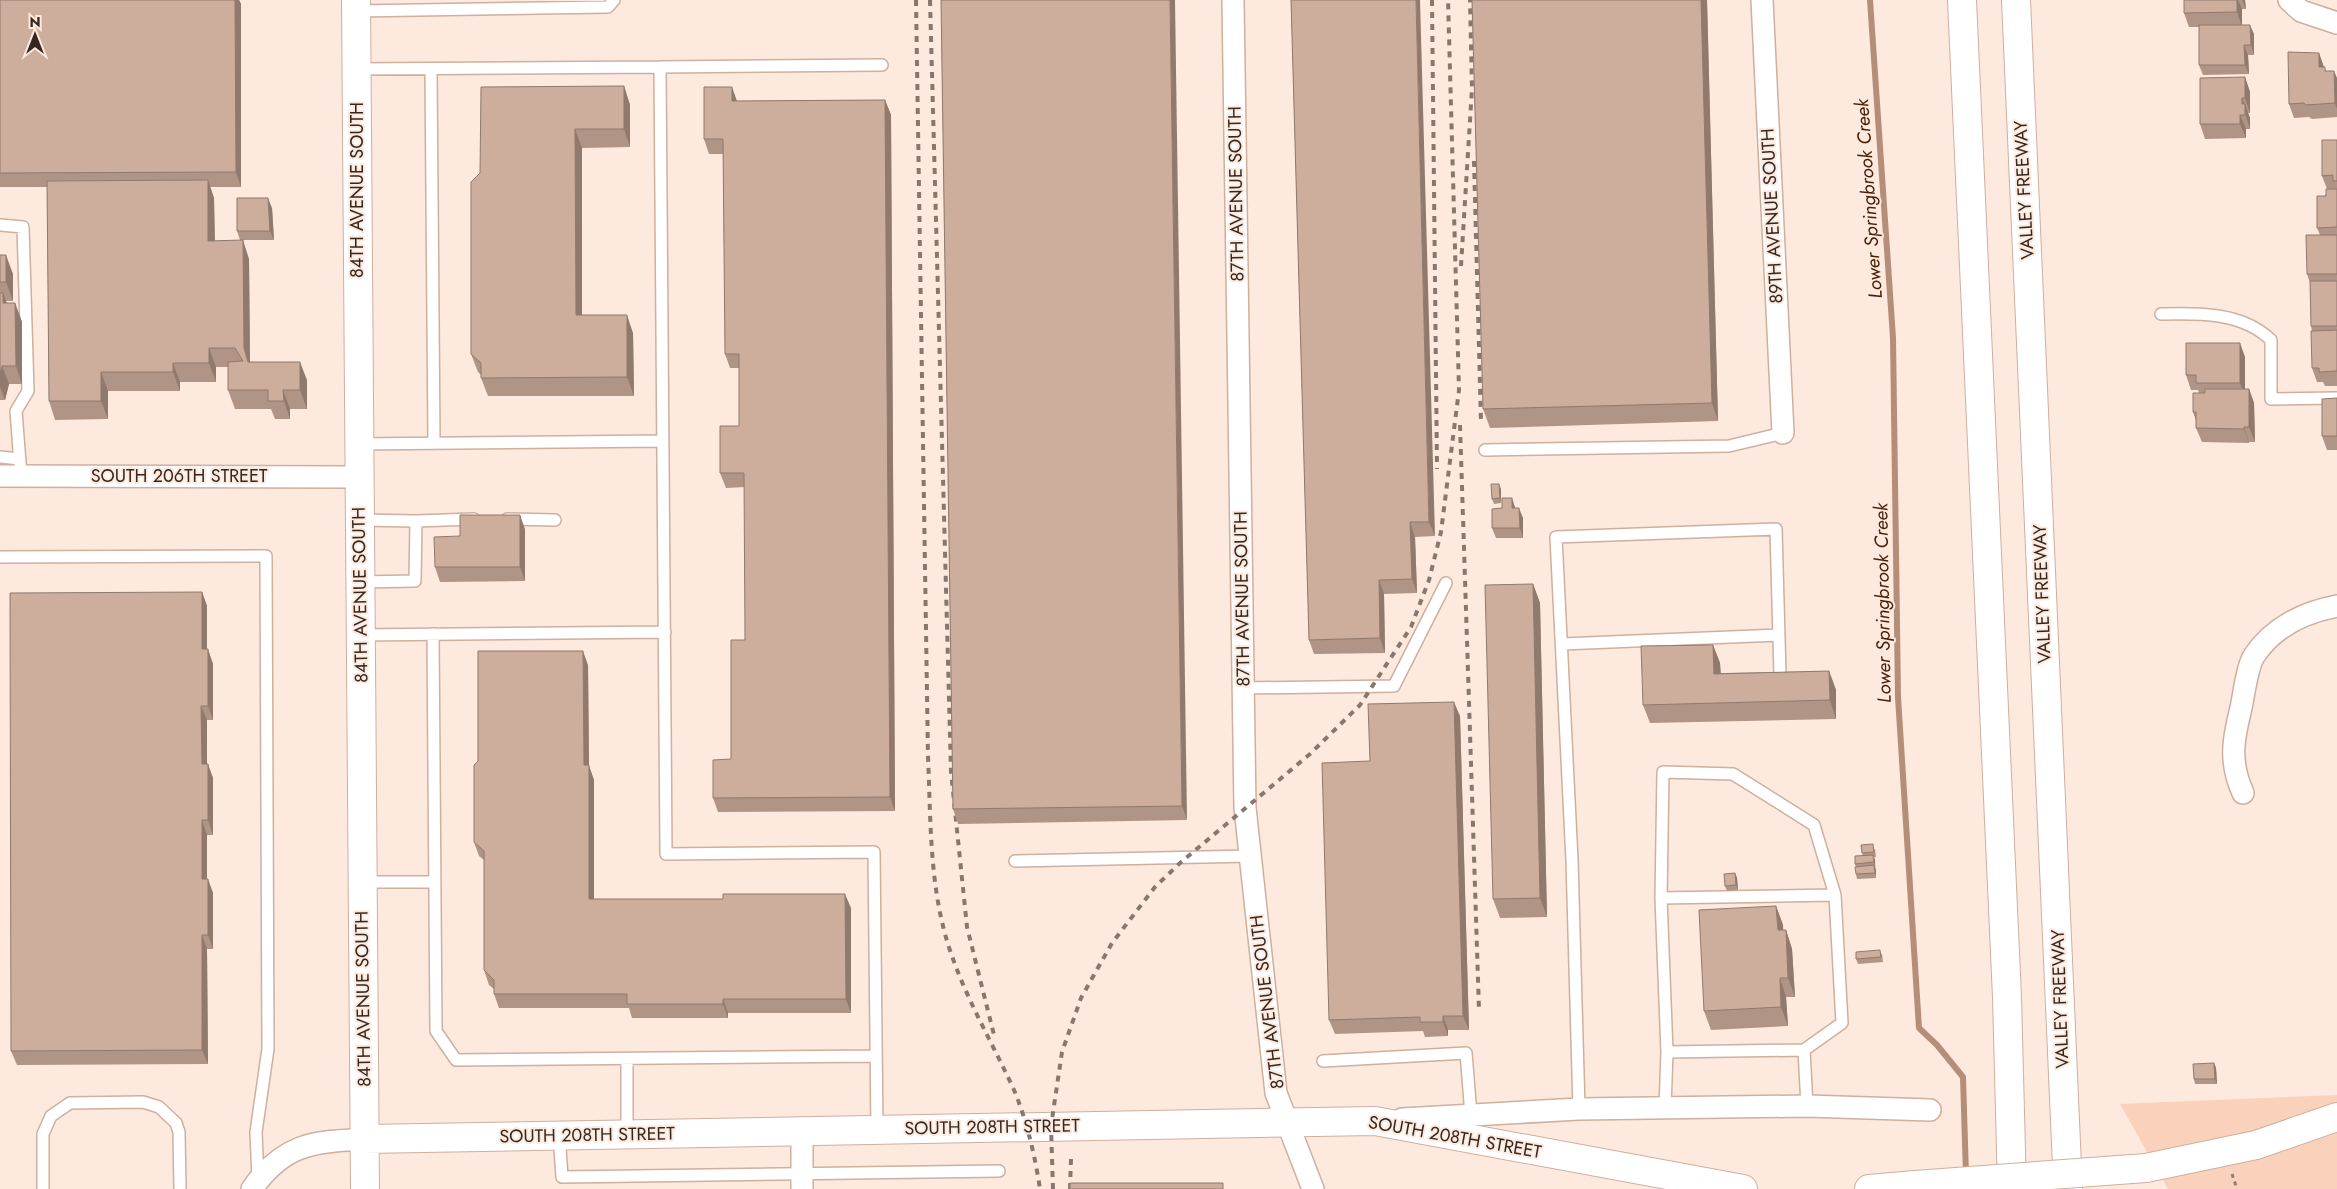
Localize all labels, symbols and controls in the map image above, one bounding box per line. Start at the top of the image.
north arrow [10,10,60,60]
text: N [29,12,41,32]
water label: Lower Springbrook Creek [1848,97,1889,300]
street label: 84TH AVENUE SOUTH [344,102,370,278]
street label: 87TH AVENUE SOUTH [1221,106,1251,282]
street label: VALLEY FREEWAY [2007,119,2041,260]
street label: 89TH AVENUE SOUTH [1754,128,1790,304]
street label: SOUTH 206TH STREET [91,463,268,489]
water label: Lower Springbrook Creek [1867,502,1898,703]
street label: 84TH AVENUE SOUTH [345,507,375,683]
street label: 87TH AVENUE SOUTH [1227,511,1257,687]
street label: VALLEY FREEWAY [2027,523,2057,664]
street label: 84TH AVENUE SOUTH [348,911,378,1087]
street label: 87TH AVENUE SOUTH [1243,913,1291,1091]
street label: VALLEY FREEWAY [2045,928,2075,1069]
street label: SOUTH 208TH STREET [1366,1109,1544,1165]
street label: SOUTH 208TH STREET [904,1112,1081,1142]
street label: SOUTH 208TH STREET [499,1120,676,1150]

